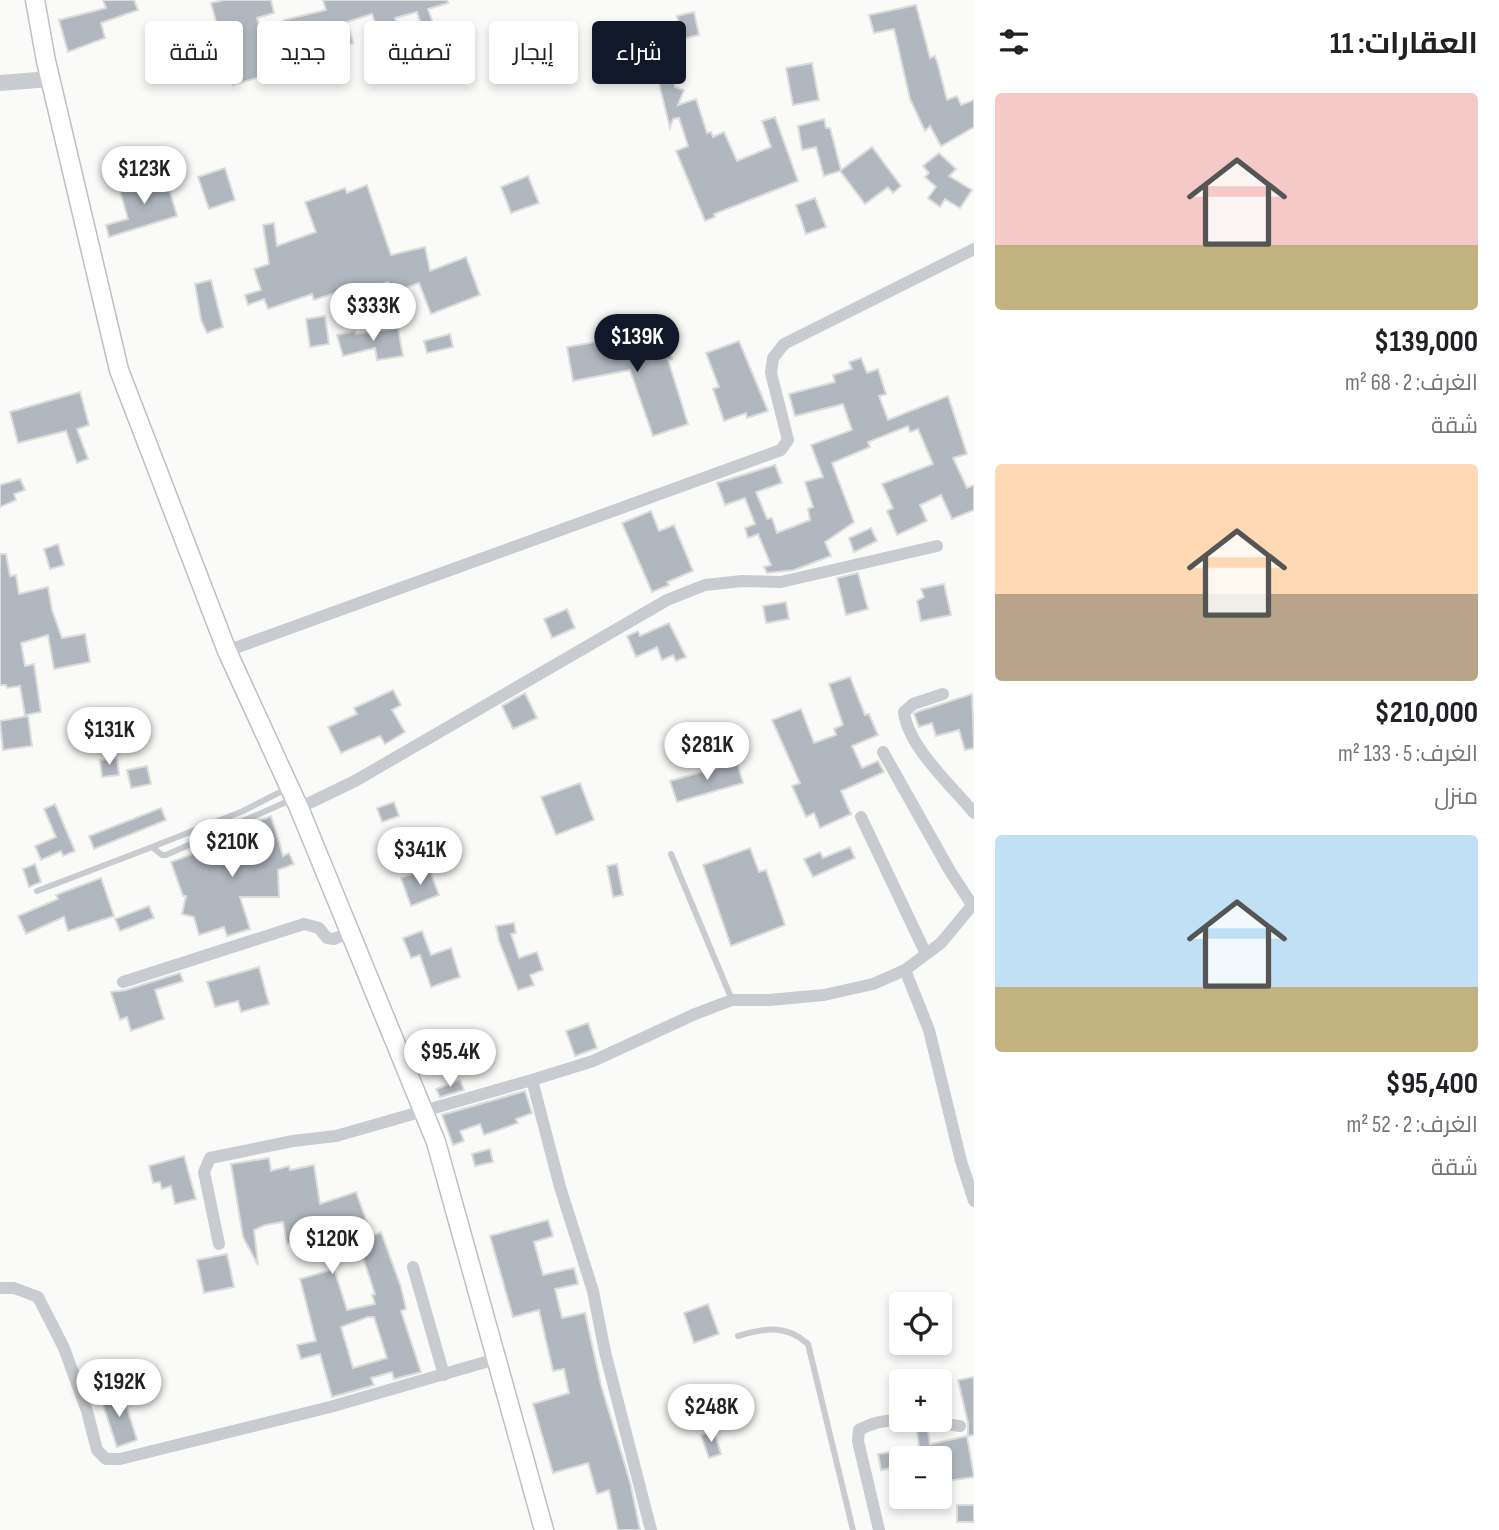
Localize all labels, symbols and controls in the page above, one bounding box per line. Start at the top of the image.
chip: شقة [145,21,243,84]
chip: جديد [257,21,350,84]
chip: تصفية [364,21,475,84]
chip: إيجار [489,21,578,84]
chip: شراء [592,21,686,84]
icon: filters [995,23,1033,61]
text: العقارات: 11 [1330,26,1478,62]
icon: home [1174,139,1300,265]
pin: $123K [95,146,193,206]
text: $123K [118,155,170,183]
pin: $333K [324,284,422,343]
text: $333K [346,292,400,320]
pin: $139K [588,314,686,374]
text: $139K [610,323,664,351]
text: $139,000 [1374,324,1478,360]
text: الغرف: 2 · 68 m² [1345,369,1478,397]
text: شقة [1431,412,1478,440]
icon: home [1174,510,1300,636]
text: $210,000 [1374,695,1478,731]
pin: $131K [60,708,158,767]
text: $131K [83,716,135,744]
pin: $281K [658,722,756,782]
text: $281K [680,731,734,759]
text: الغرف: 5 · 133 m² [1338,740,1478,768]
text: منزل [1434,783,1478,811]
pin: $210K [183,820,281,879]
text: $210K [205,828,259,856]
pin: $341K [371,828,469,887]
text: $341K [393,836,447,864]
icon: home [1174,881,1300,1007]
pin: $95.4K [393,1030,507,1089]
text: $95.4K [420,1038,480,1066]
text: $95,400 [1386,1066,1478,1102]
text: الغرف: 2 · 52 m² [1347,1111,1478,1139]
text: شقة [1431,1154,1478,1182]
pin: $120K [283,1216,381,1276]
text: $120K [305,1225,359,1253]
map controls [889,1292,952,1509]
button: locate [889,1292,952,1355]
pin: $192K [70,1360,168,1419]
text: $192K [92,1368,146,1396]
button: + [889,1369,952,1432]
pin: $248K [662,1384,760,1444]
text: $248K [684,1393,738,1421]
button: − [889,1446,952,1509]

